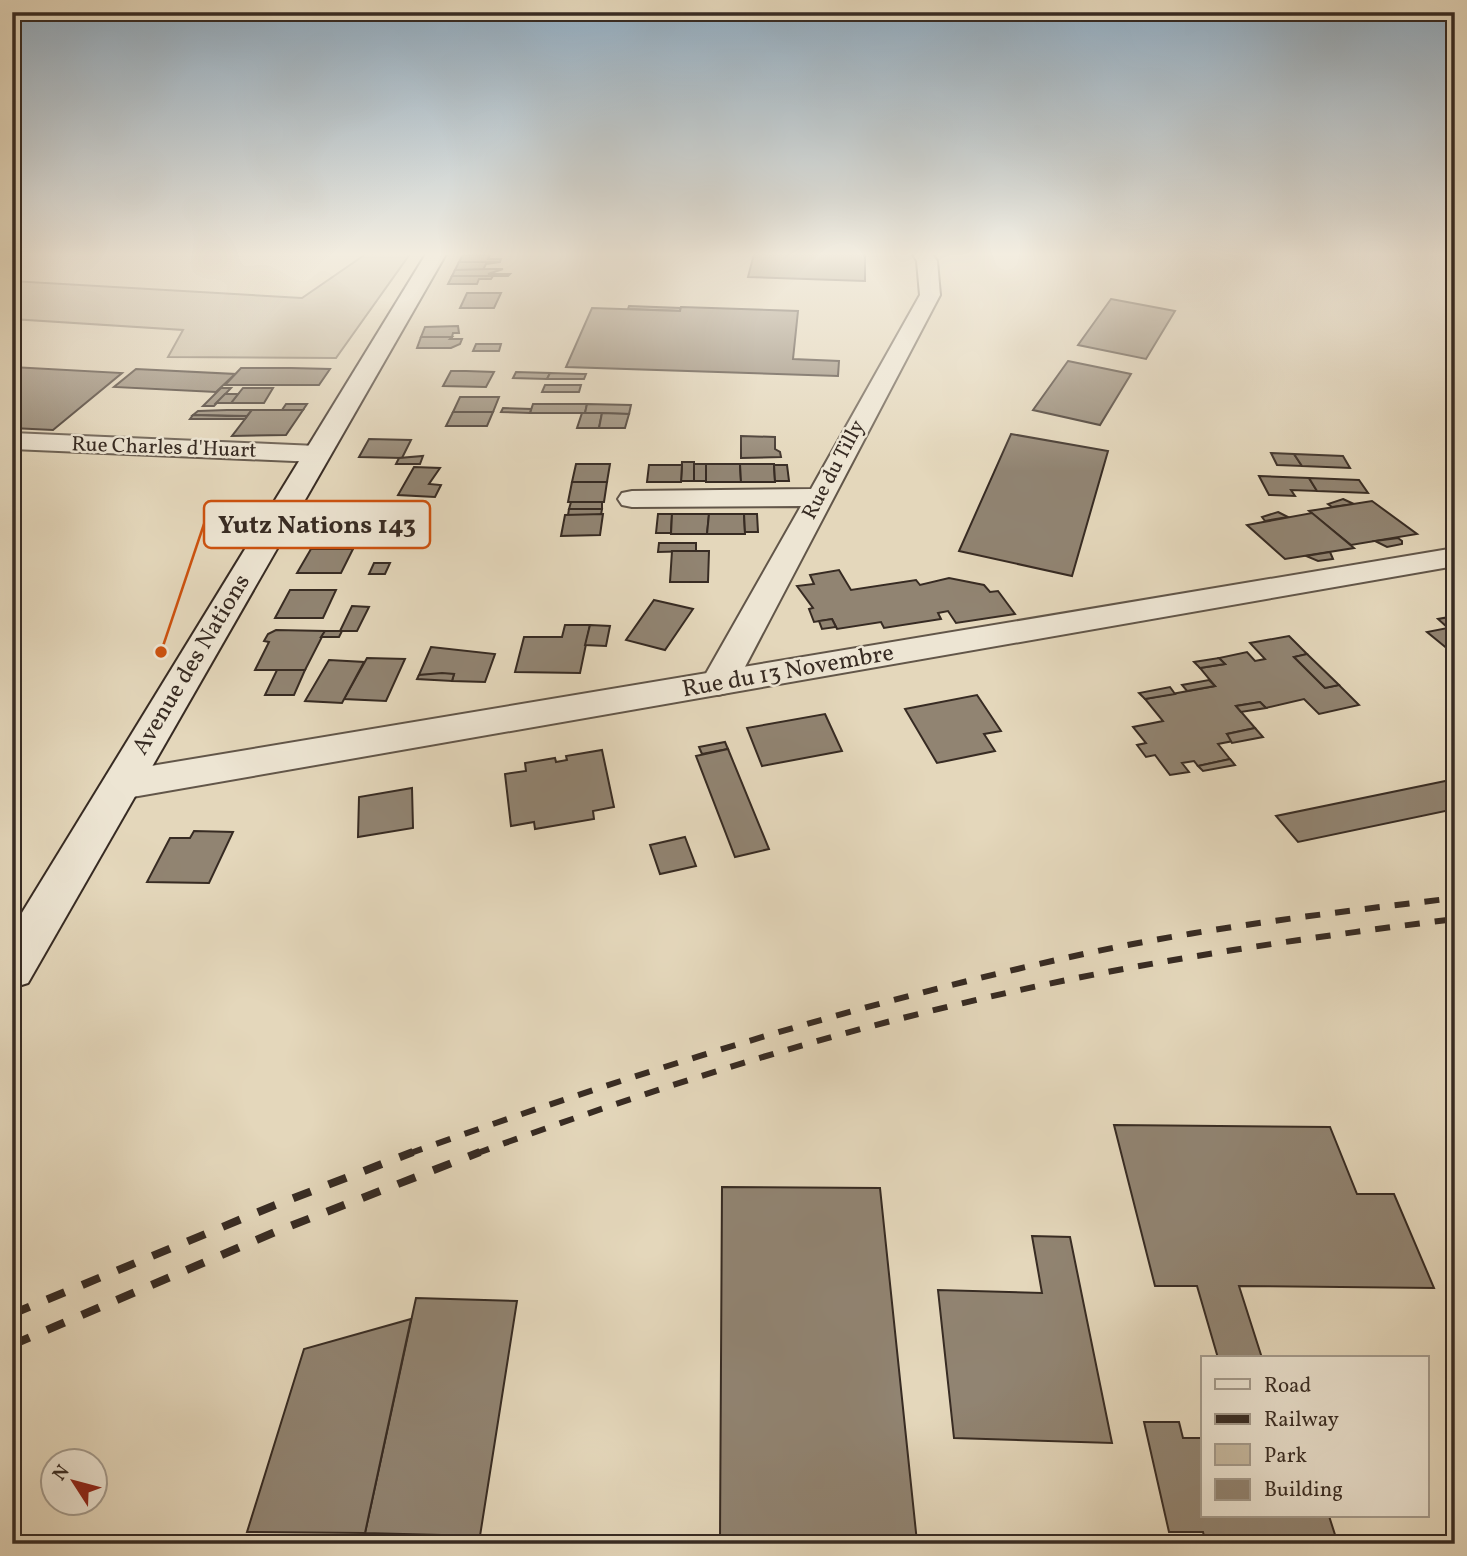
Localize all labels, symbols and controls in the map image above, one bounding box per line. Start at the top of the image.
street label: Rue du Tilly [796,414,873,525]
street label: Rue Charles d'Huart [71,430,257,466]
callout: Yutz Nations 143 [204,501,430,548]
text: Yutz Nations 143 [218,508,416,544]
street label: Avenue des Nations [124,568,260,762]
street label: Rue du 13 Novembre [679,637,897,707]
legend [1201,1356,1428,1518]
text: Road [1264,1372,1311,1401]
text: Railway [1264,1406,1340,1435]
text: Park [1264,1442,1307,1471]
north arrow [38,1448,108,1518]
text: N [47,1460,77,1486]
text: Building [1264,1476,1343,1505]

